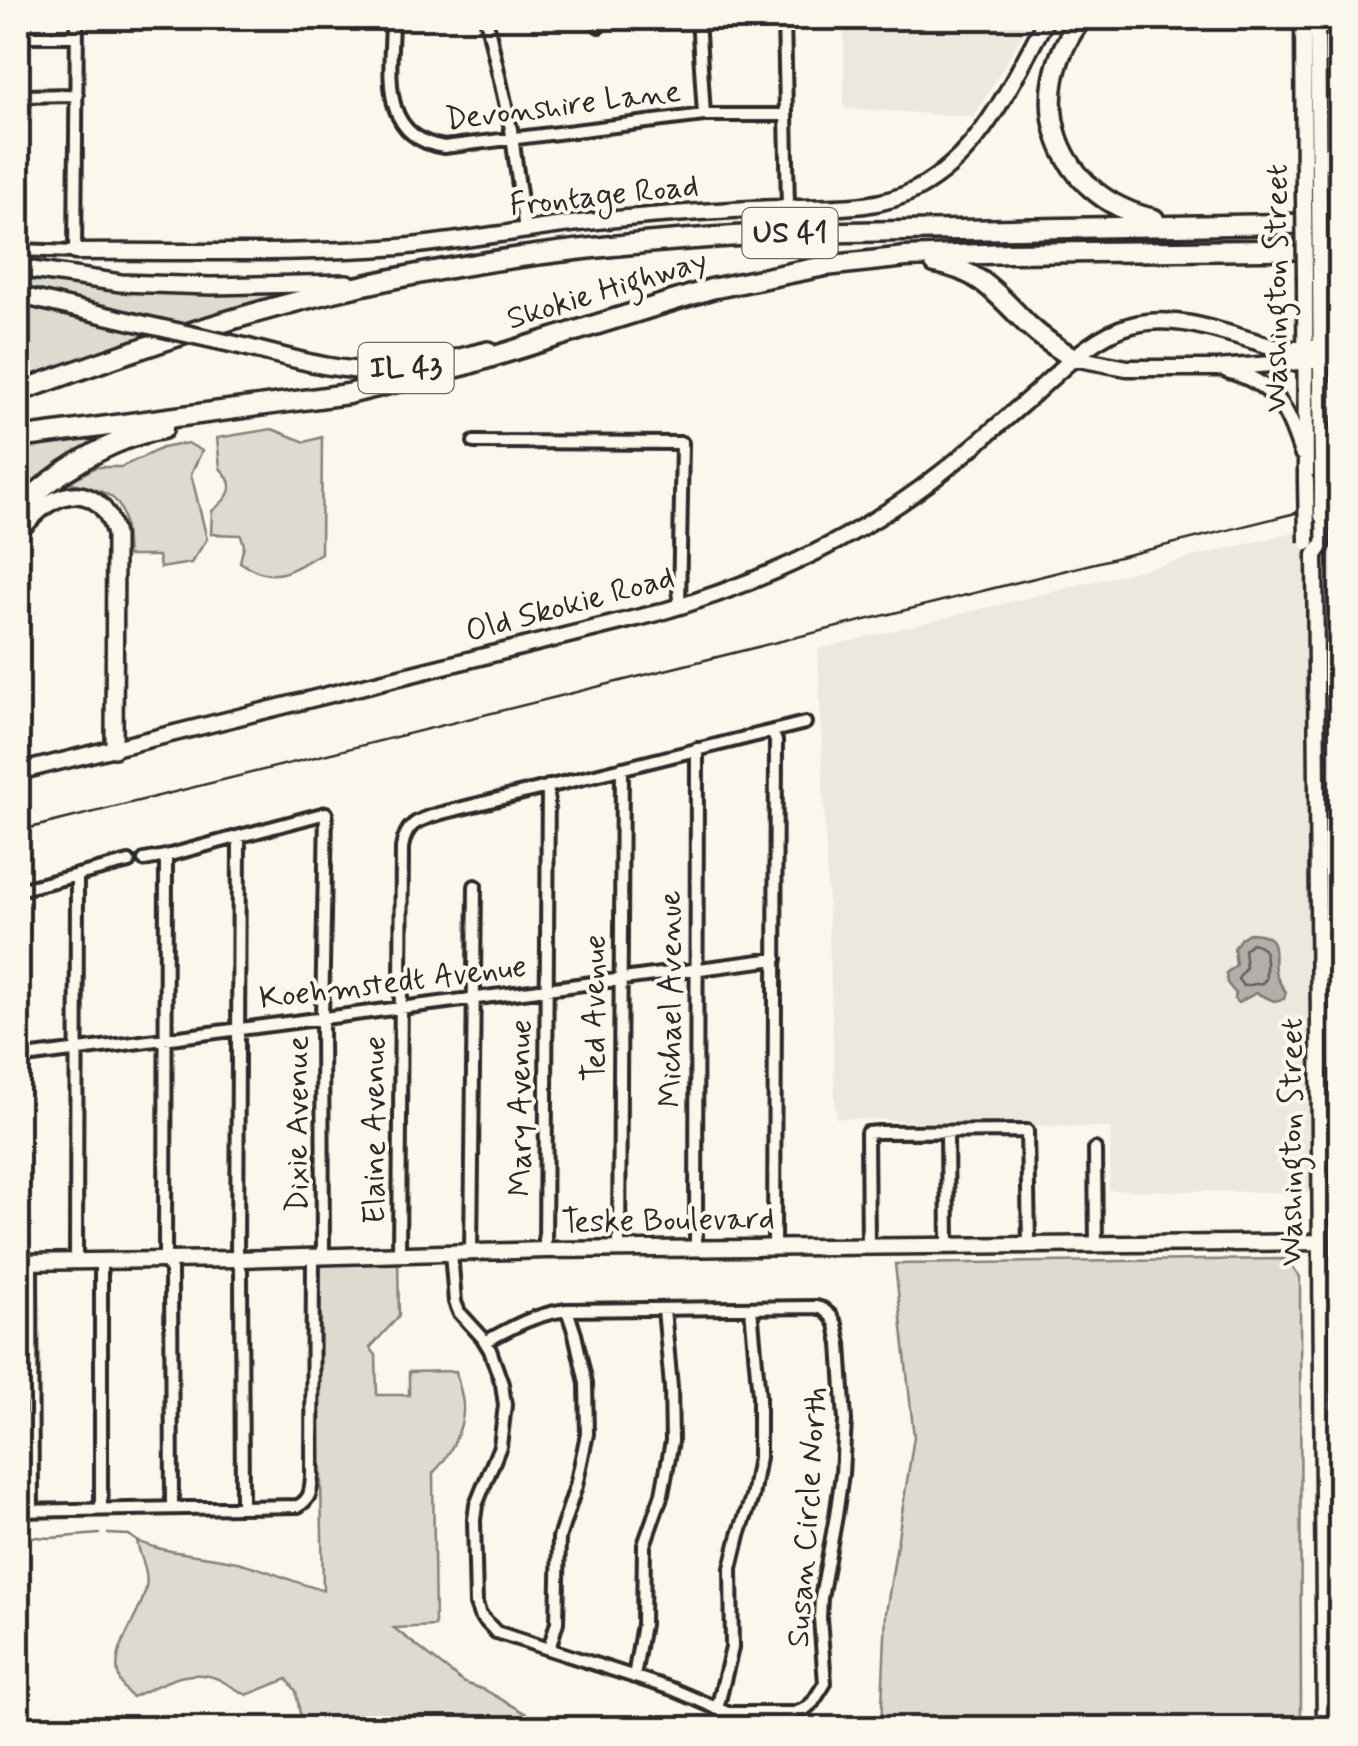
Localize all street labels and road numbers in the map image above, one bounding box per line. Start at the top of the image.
street label: Devonshire Lane [443,71,683,141]
street label: Washington Street [1256,164,1301,412]
street label: Frontage Road [508,165,701,229]
road number: US 41 [742,208,838,258]
street label: Skokie Highway [502,240,713,343]
road number: IL 43 [358,343,454,393]
street label: Old Skokie Road [461,557,679,653]
street label: Michael Avenue [650,890,692,1108]
street label: Ted Avenue [574,935,616,1081]
street label: Koehmstedt Avenue [257,946,529,1020]
street label: Washington Street [1271,1018,1316,1266]
street label: Mary Avenue [500,1019,542,1197]
street label: Dixie Avenue [277,1035,319,1213]
street label: Elaine Avenue [354,1036,396,1224]
street label: Teske Boulevard [561,1198,775,1244]
street label: Susan Circle North [778,1385,838,1649]

